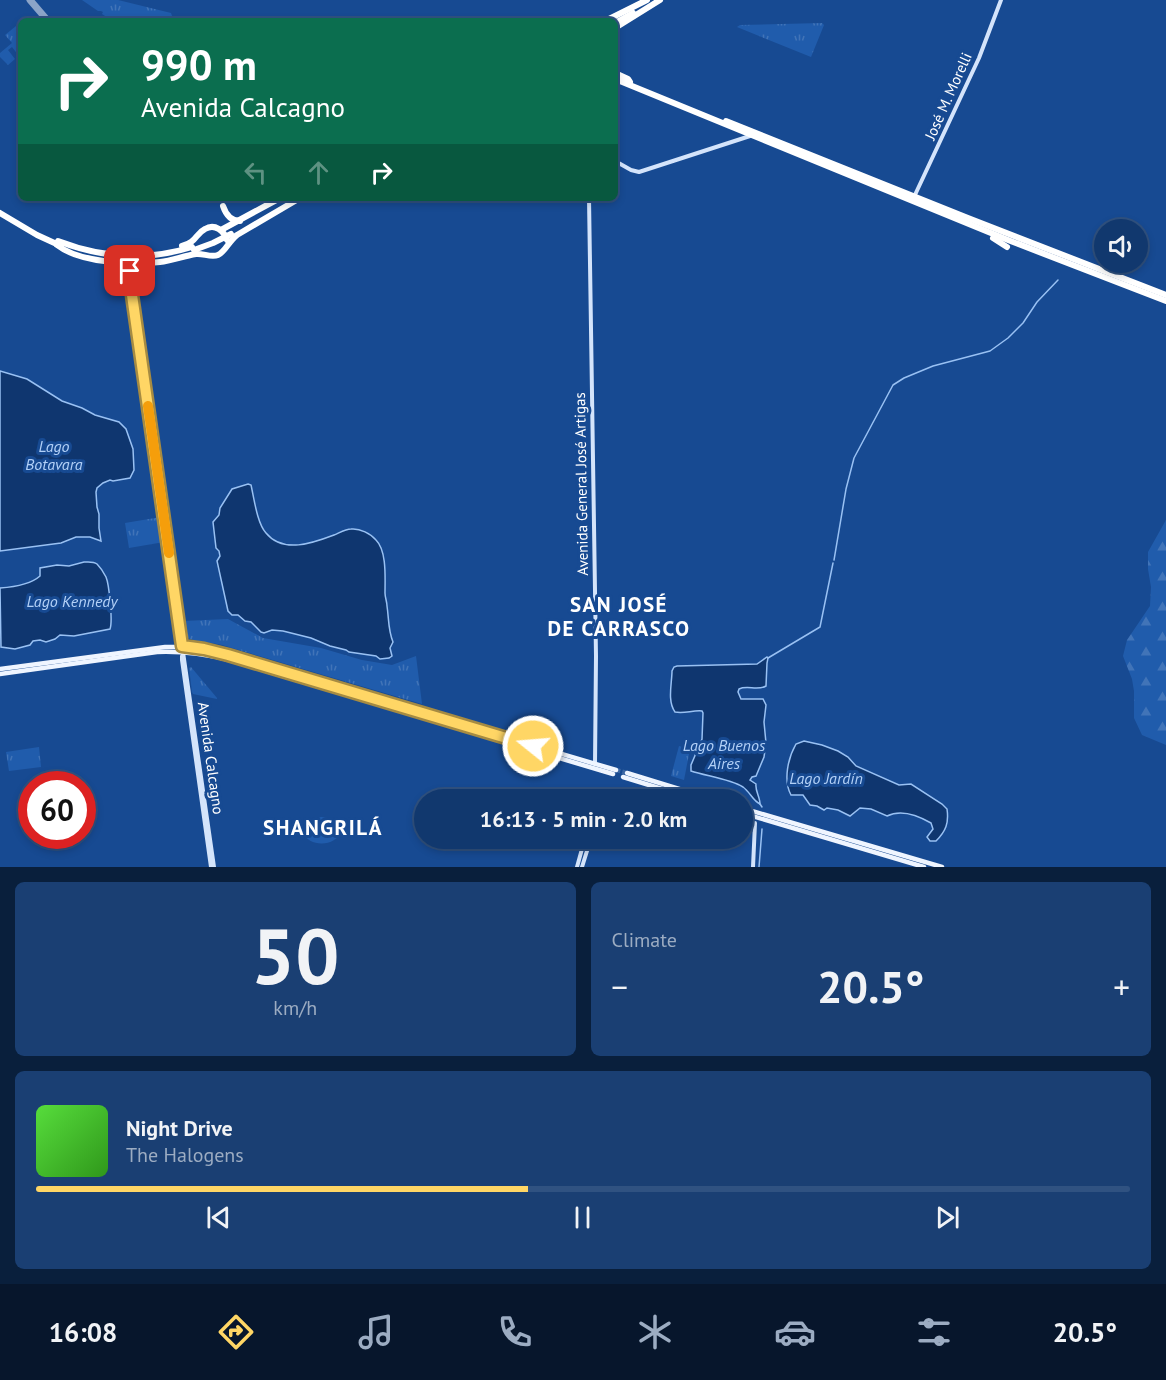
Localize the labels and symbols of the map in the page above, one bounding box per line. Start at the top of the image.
street label: José M. Morelli [920,49,976,144]
pin [104,245,155,296]
street label: Avenida General José Artigas [570,392,592,576]
water label: Lago Botavara [25,436,83,474]
water label: Lago Kennedy [27,591,118,611]
district label: SAN JOSÉ DE CARRASCO [547,591,691,642]
street label: Avenida Calcagno [194,701,228,815]
position arrow [501,714,565,778]
water label: Lago Buenos Aires [683,735,766,773]
water label: Lago Jardín [789,768,863,788]
speed limit sign: 60 [18,771,96,849]
district label: SHANGRILÁ [263,814,383,841]

